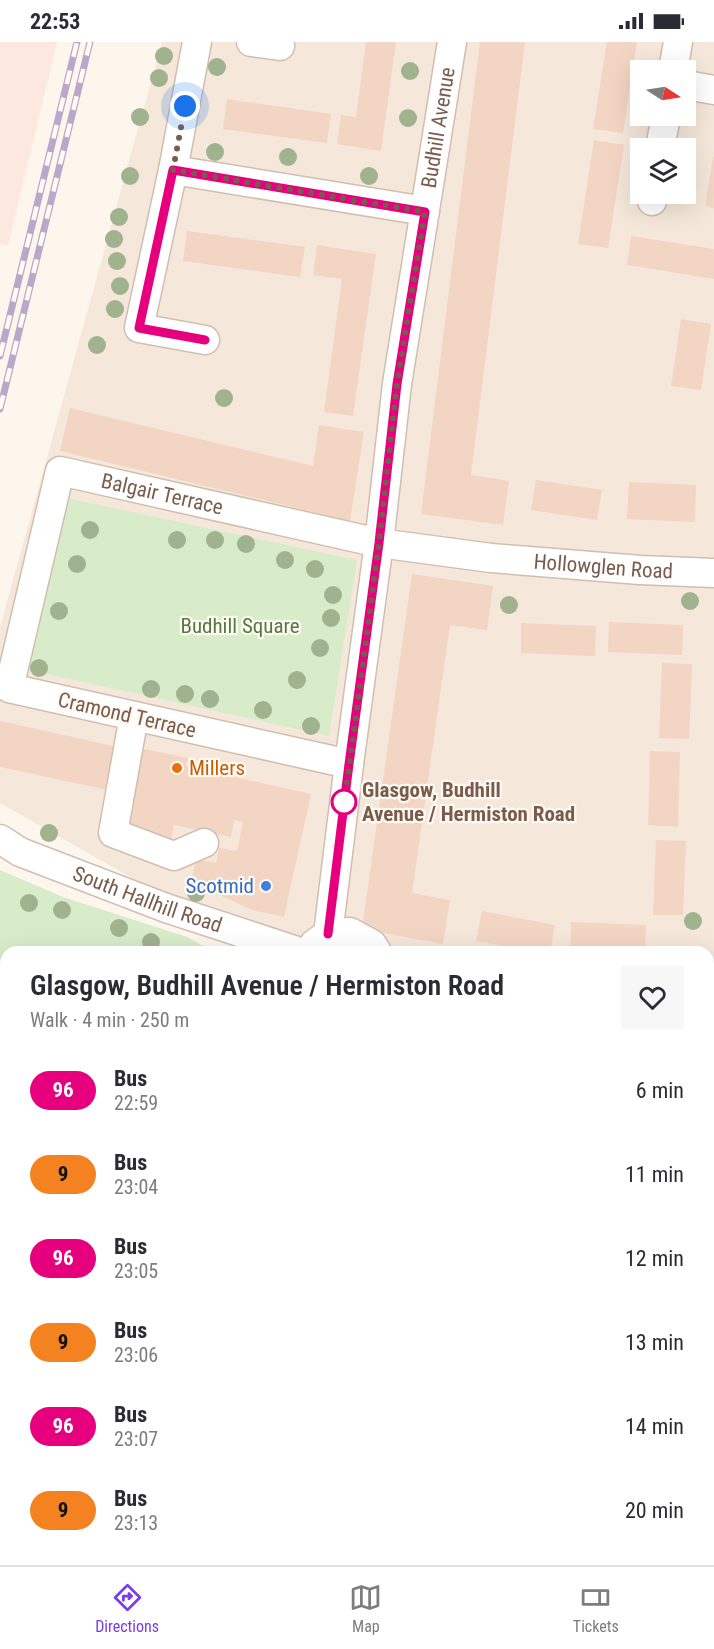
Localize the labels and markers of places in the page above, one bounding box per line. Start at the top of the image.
place label: Millers [189,756,245,780]
marker: Millers [170,761,184,775]
place label: Glasgow, Budhill Avenue / Hermiston Road [362,778,575,826]
marker: Glasgow, Budhill Avenue / Hermiston Road [331,789,357,815]
place label: Scotmid [186,874,254,898]
marker: Scotmid [259,879,273,893]

